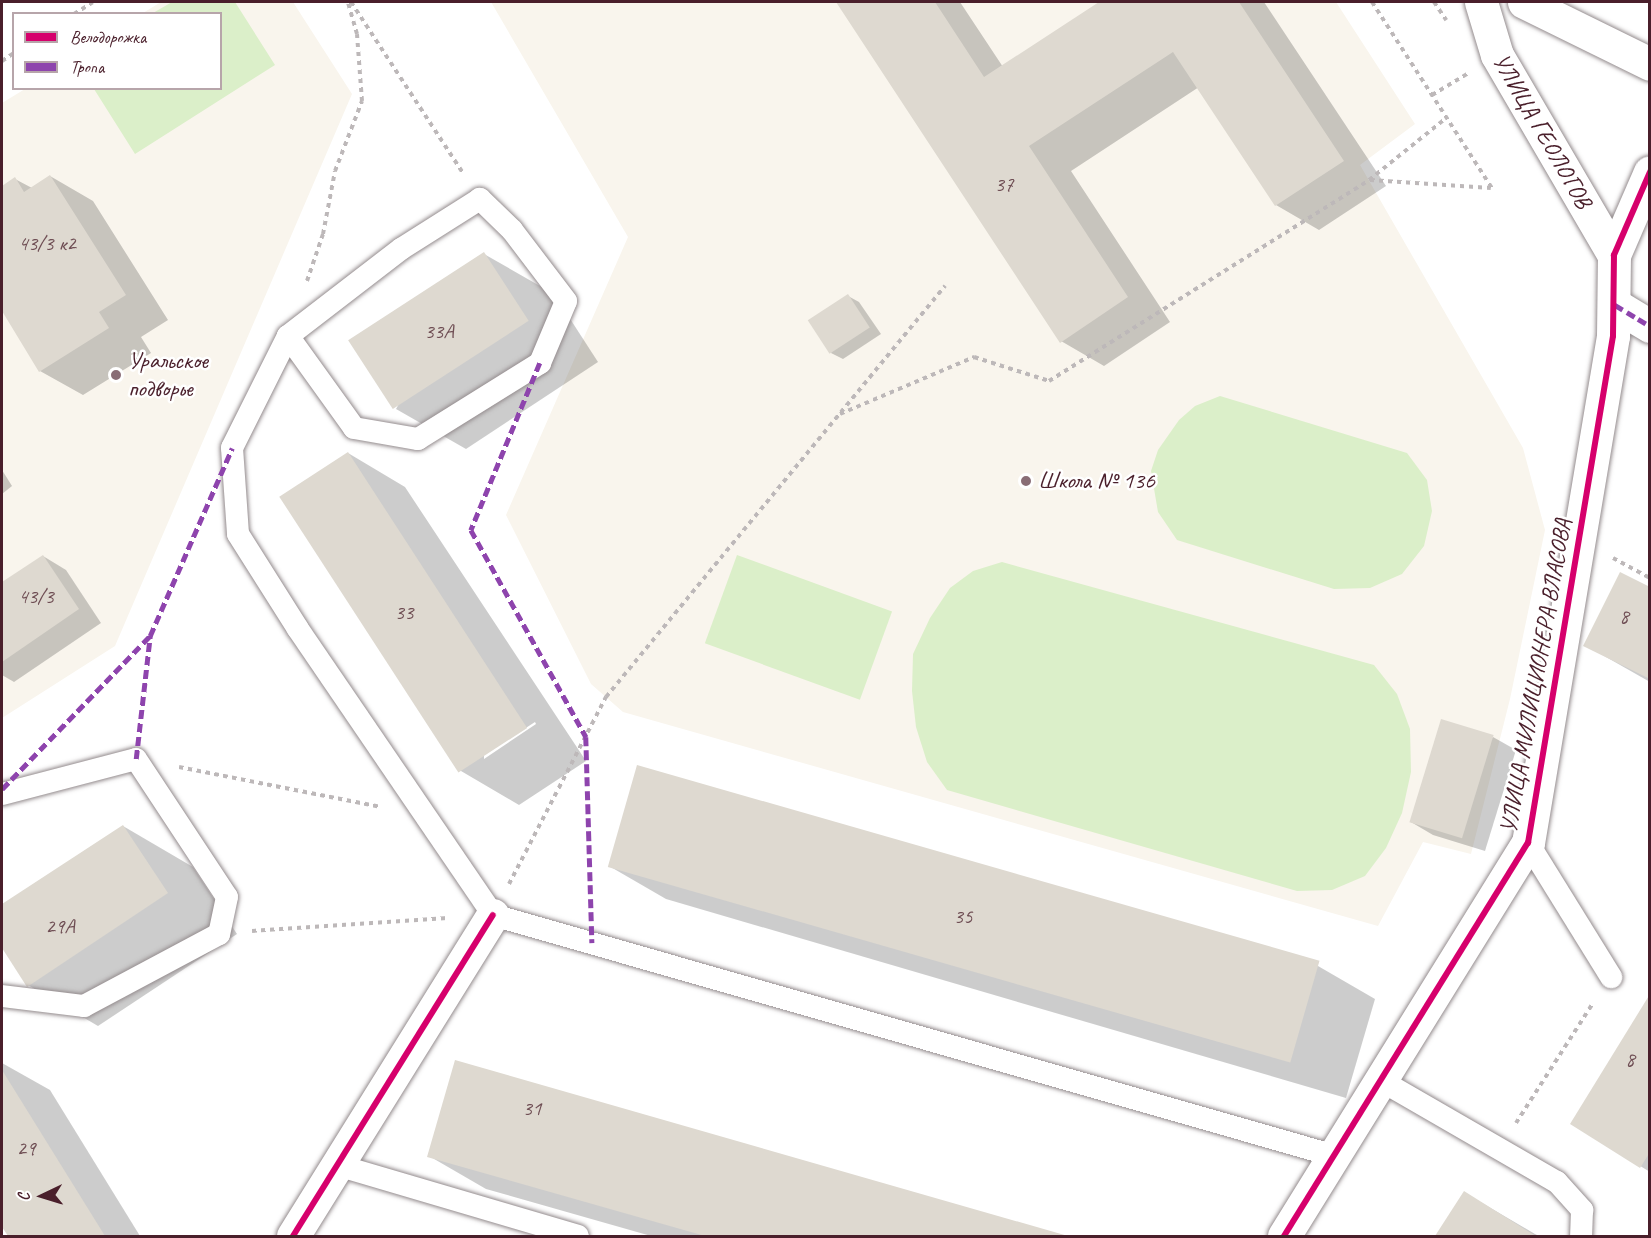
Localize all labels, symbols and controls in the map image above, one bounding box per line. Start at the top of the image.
legend [12,12,222,90]
text: Велодорожка [70,26,146,48]
street label: УЛИЦА ГЕОЛОГОВ [1487,50,1597,212]
text: Тропа [70,56,104,78]
house number: 37 [995,171,1013,197]
house number: 43/3 к2 [18,230,76,256]
house number: 33А [424,318,454,344]
place label: Уральское подворье [128,347,208,403]
marker: Уральское подворье [109,368,123,382]
place label: Школа № 136 [1038,467,1155,495]
marker: Школа № 136 [1019,474,1033,488]
street label: УЛИЦА МИЛИЦИОНЕРА ВЛАСОВА [1494,516,1578,836]
house number: 43/3 [18,583,54,609]
house number: 33 [395,599,413,625]
house number: 8 [1619,603,1629,629]
house number: 35 [954,903,972,929]
house number: 29А [45,913,75,939]
house number: 8 [1625,1046,1635,1072]
house number: 31 [523,1095,541,1121]
house number: 29 [17,1135,35,1161]
north arrow [12,1166,72,1226]
text: С [14,1193,34,1202]

